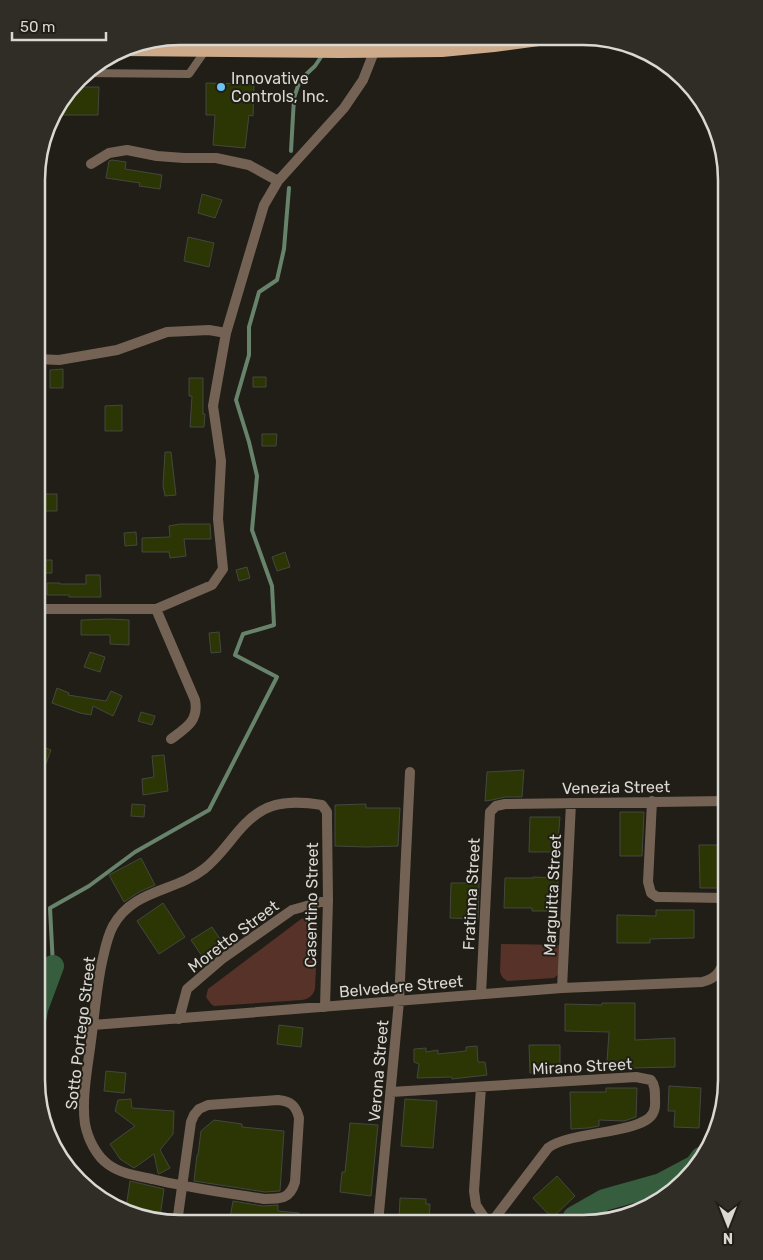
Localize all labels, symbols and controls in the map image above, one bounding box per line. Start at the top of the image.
scale bar [12,10,106,42]
text: 50 m [20,18,55,36]
place label: Innovative Controls, Inc. [231,69,329,106]
marker: Innovative Controls, Inc. [215,81,227,93]
street label: Venezia Street [562,777,670,798]
street label: Marguitta Street [540,834,565,956]
street label: Fratinna Street [459,837,484,951]
street label: Casentino Street [301,842,322,968]
street label: Moretto Street [184,896,282,977]
street label: Sotto Portego Street [62,955,99,1111]
street label: Belvedere Street [338,972,464,1001]
street label: Verona Street [365,1019,392,1123]
street label: Mirano Street [531,1054,633,1079]
north arrow [703,1200,753,1250]
text: N [723,1229,733,1246]

